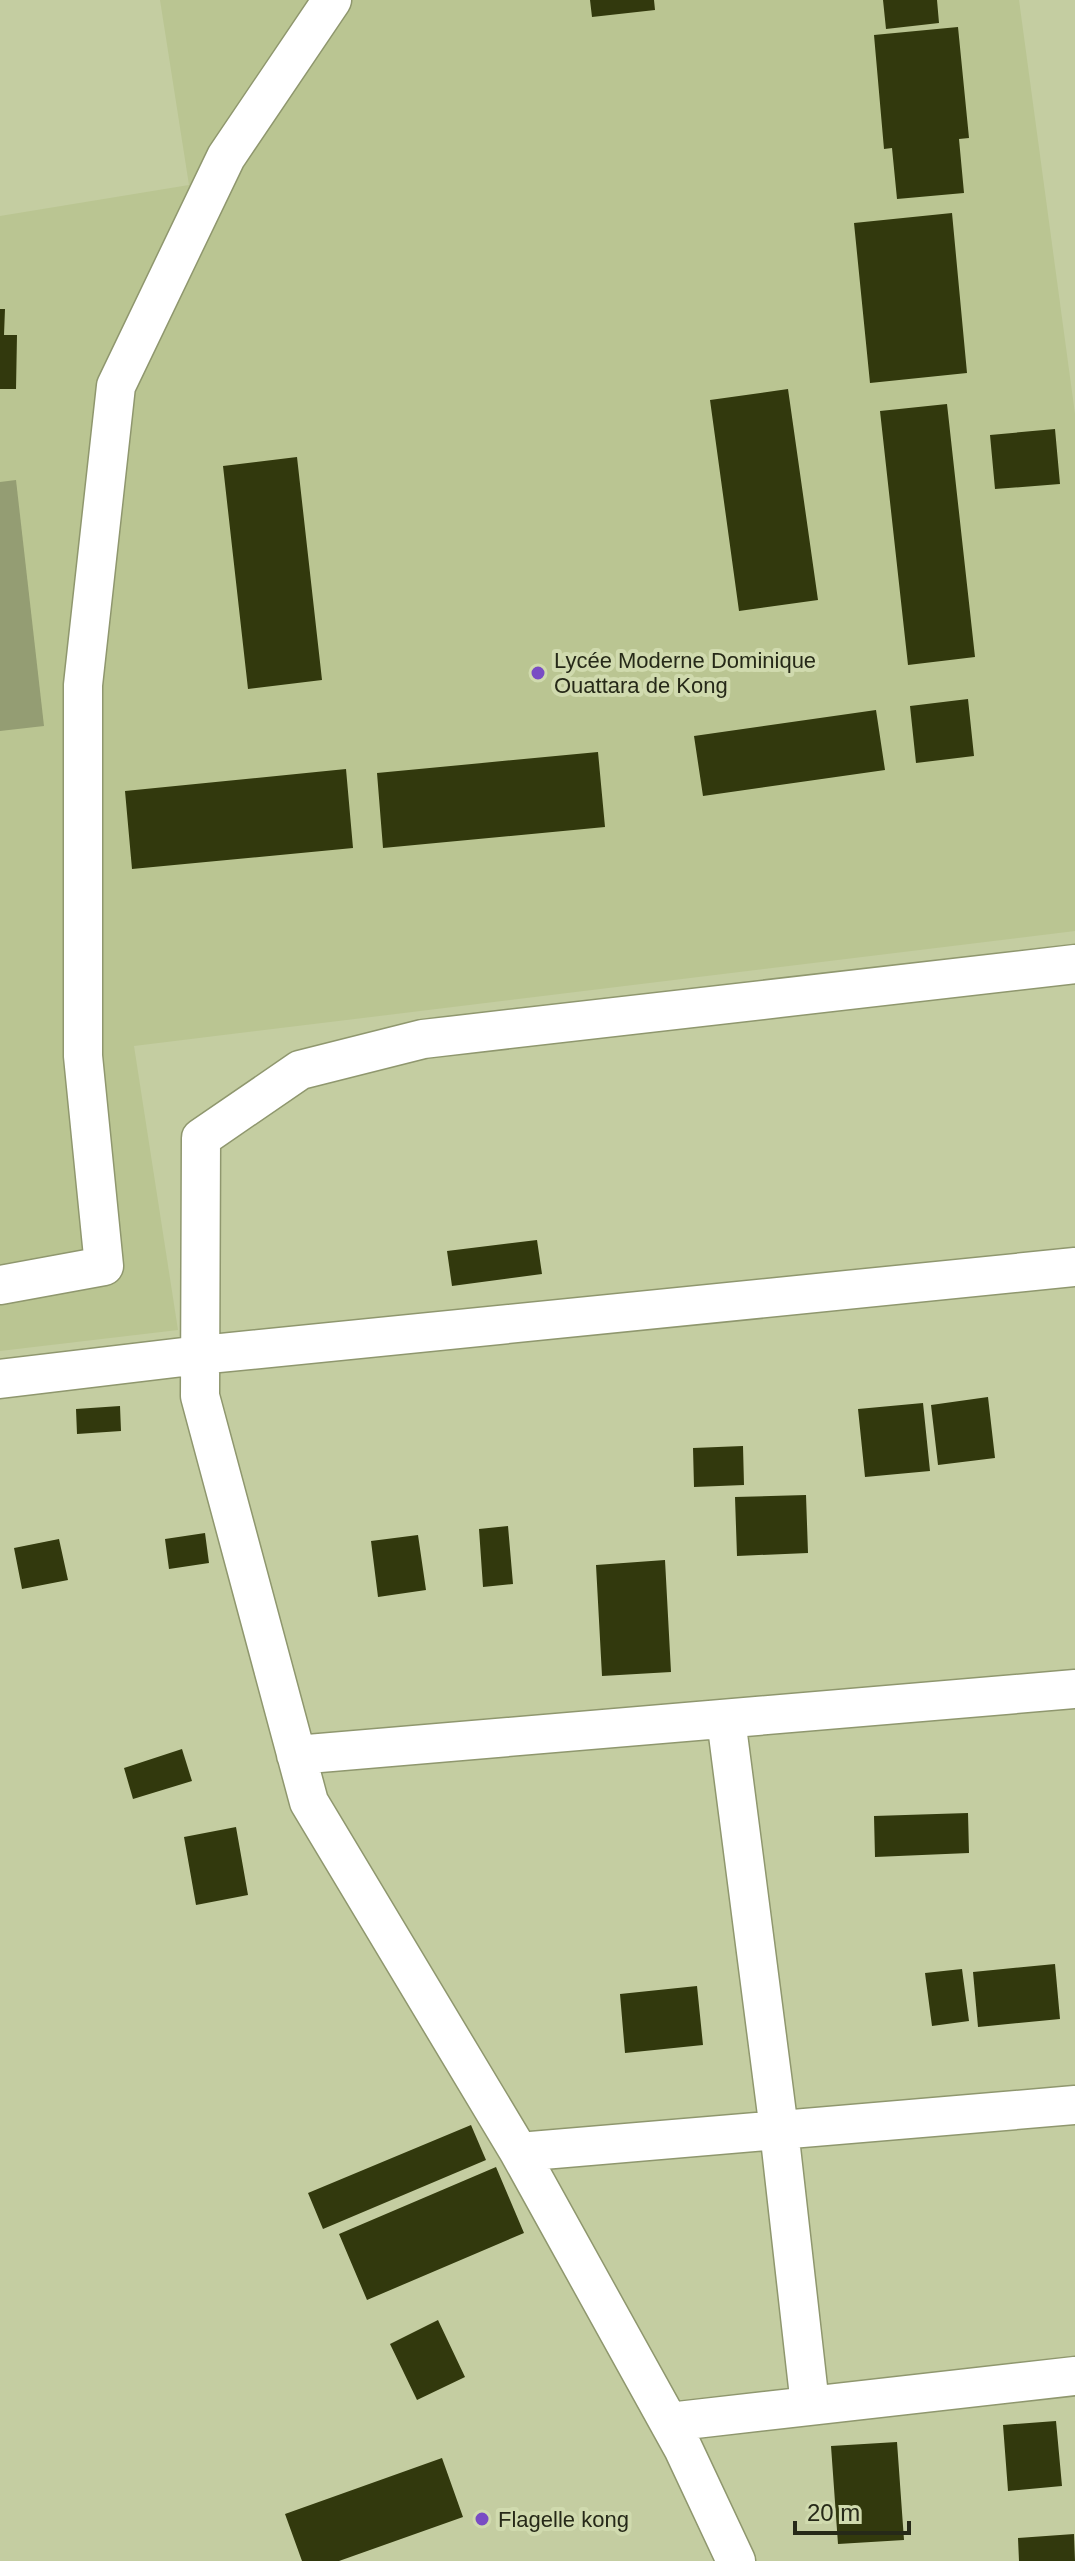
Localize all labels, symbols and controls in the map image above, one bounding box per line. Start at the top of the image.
place label: Lycée Moderne Dominique Ouattara de Kong [554,648,816,698]
marker: Lycée Moderne Dominique Ouattara de Kong [529,664,547,682]
scale bar [795,2485,909,2535]
text: 20 m [807,2499,860,2526]
place label: Flagelle kong [498,2507,629,2532]
marker: Flagelle kong [473,2510,491,2528]

